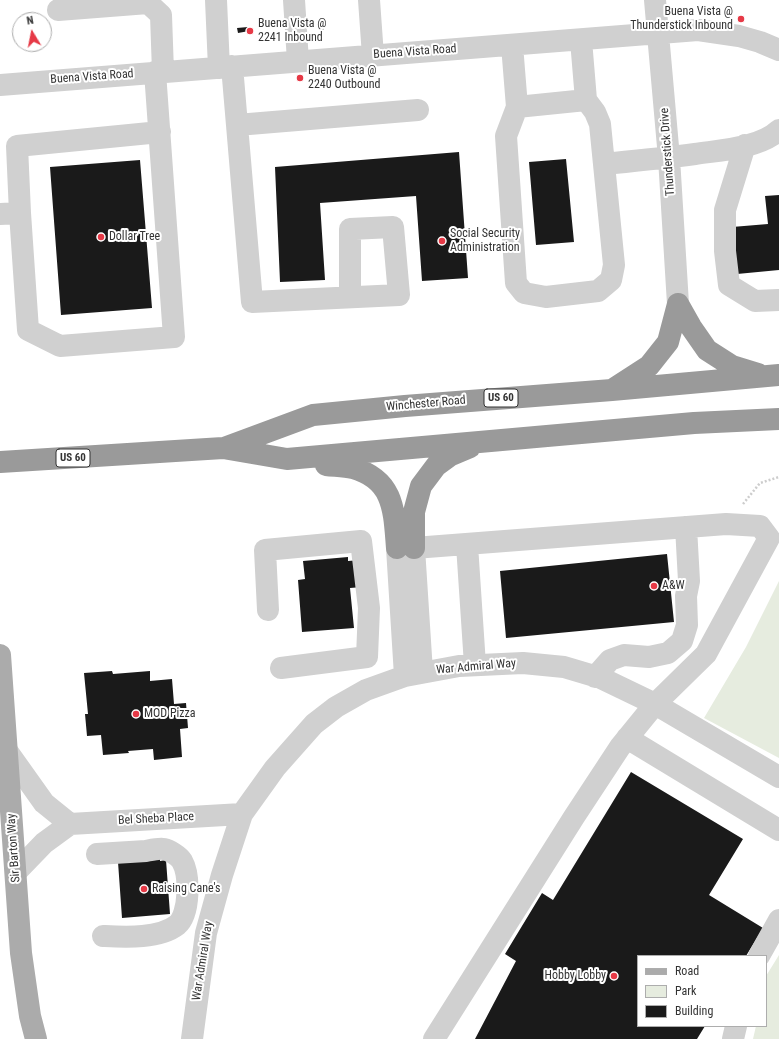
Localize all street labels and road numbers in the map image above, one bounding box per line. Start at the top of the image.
street label: Buena Vista Road [373,42,457,62]
street label: Buena Vista Road [50,67,134,87]
street label: Thunderstick Drive [658,107,678,197]
road number: US 60 [484,389,518,407]
street label: Winchester Road [386,393,466,415]
road number: US 60 [56,449,90,467]
street label: War Admiral Way [435,656,517,678]
street label: Bel Sheba Place [118,810,194,828]
street label: Sir Barton Way [4,813,24,883]
street label: War Admiral Way [190,920,216,1002]

